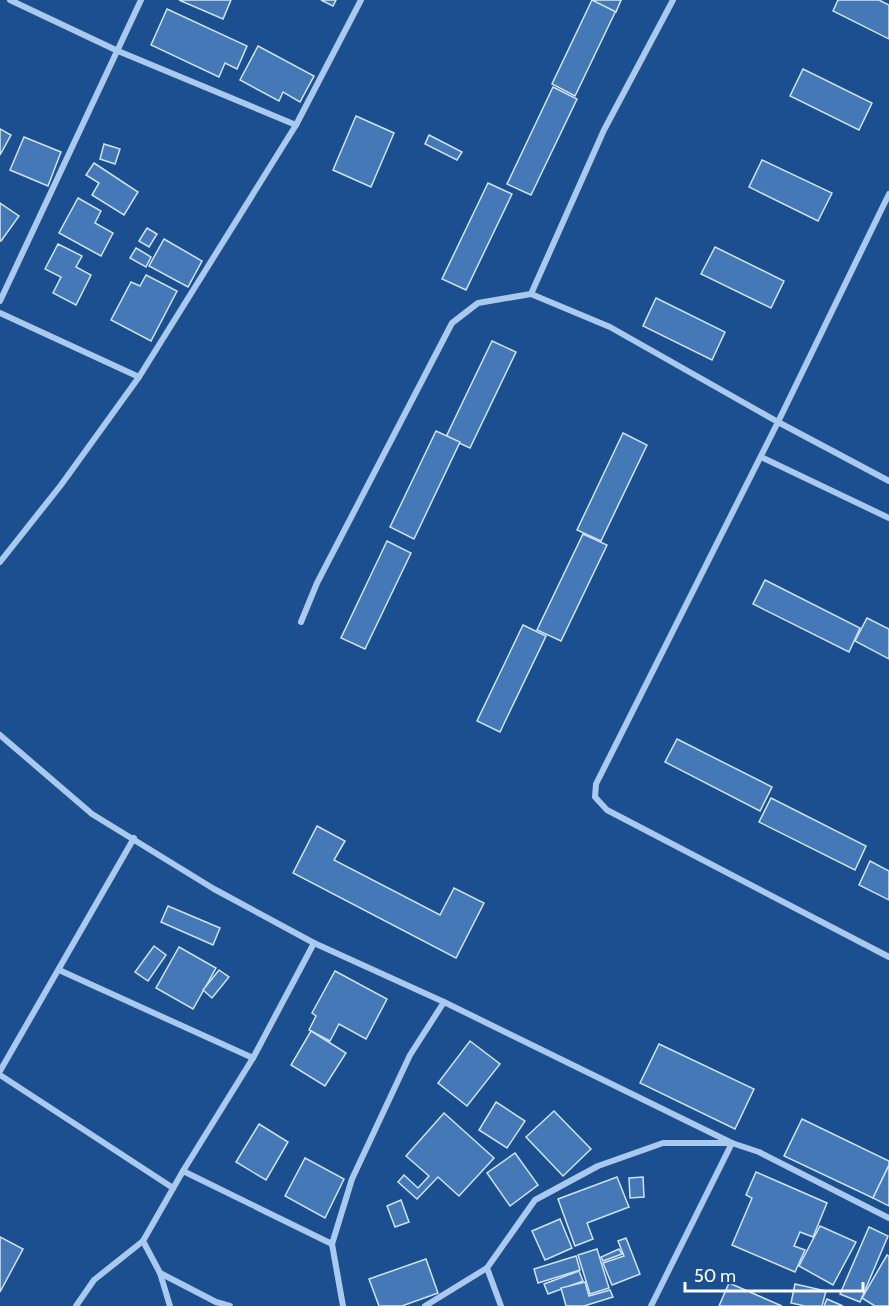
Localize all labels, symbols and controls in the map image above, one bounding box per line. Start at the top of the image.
scale bar [685,1255,864,1293]
text: 50 m [694,1265,736,1287]

